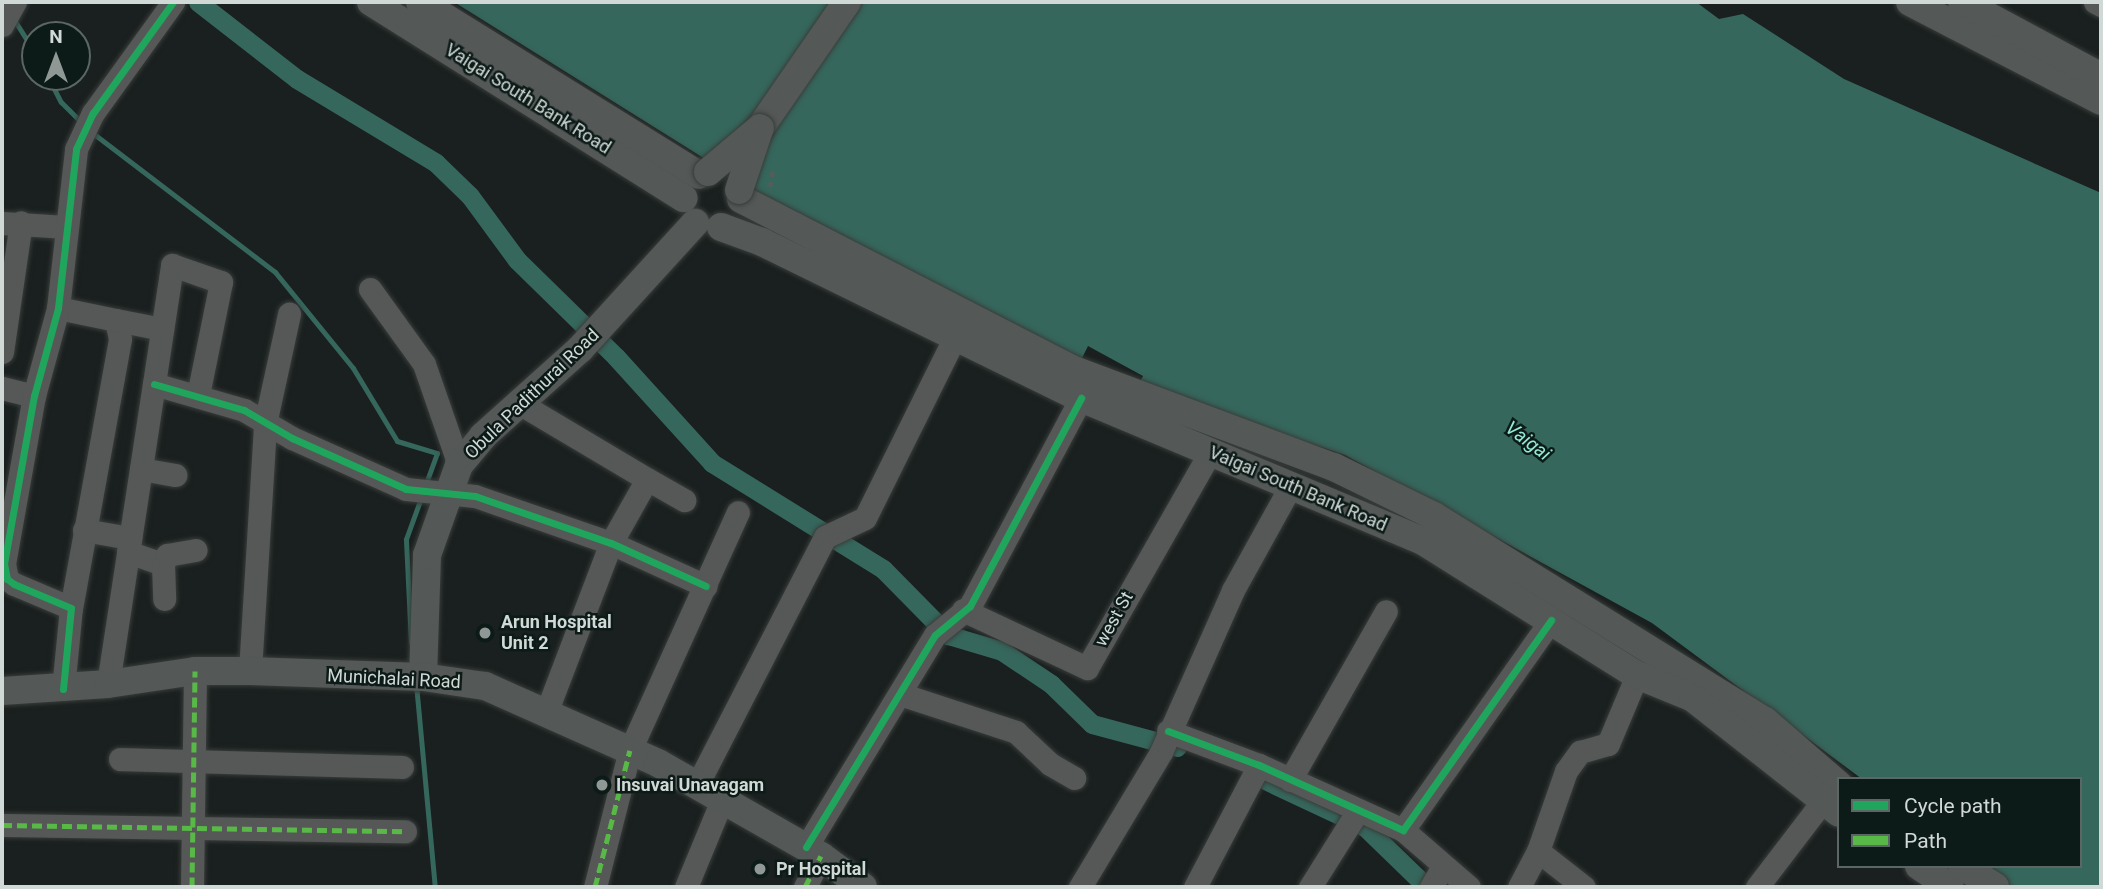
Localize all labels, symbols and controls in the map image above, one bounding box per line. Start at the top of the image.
north arrow [21,21,91,91]
text: N [49,25,63,48]
street label: Vaigai South Bank Road [441,39,615,159]
street label: Obula Padithurai Road [460,324,604,464]
water label: Vaigai [1501,417,1555,465]
street label: Vaigai South Bank Road [1206,442,1390,536]
street label: west St [1090,588,1138,650]
place label: Arun Hospital Unit 2 [501,612,612,654]
marker: Arun Hospital Unit 2 [475,623,495,643]
street label: Munichalai Road [327,665,461,693]
place label: Insuvai Unavagam [616,774,764,796]
marker: Insuvai Unavagam [594,777,610,793]
legend [1837,777,2082,868]
text: Cycle path [1904,794,2002,818]
text: Path [1904,829,1947,853]
place label: Pr Hospital [776,858,866,880]
marker: Pr Hospital [750,859,770,879]

